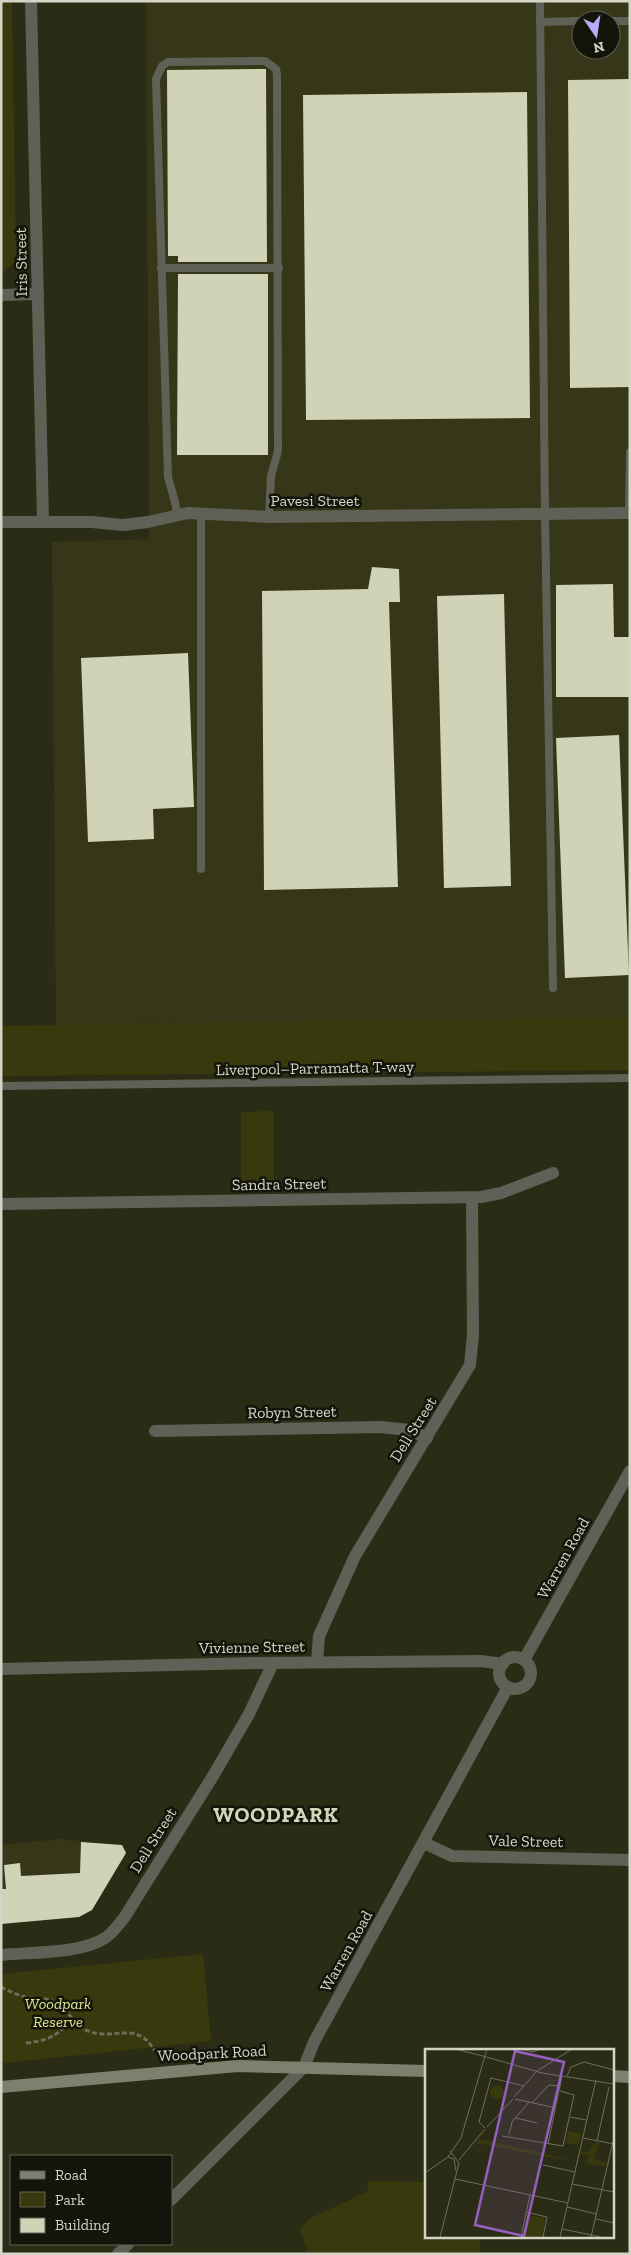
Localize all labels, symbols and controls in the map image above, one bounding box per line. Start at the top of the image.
north arrow [571,10,621,60]
text: N [591,38,606,57]
street label: Iris Street [11,227,31,297]
street label: Pavesi Street [270,491,360,510]
street label: Liverpool–Parramatta T-way [216,1057,415,1079]
street label: Sandra Street [232,1174,326,1194]
street label: Dell Street [386,1393,440,1465]
street label: Robyn Street [247,1402,337,1422]
street label: Warren Road [533,1514,593,1602]
street label: Vivienne Street [198,1637,305,1657]
district label: WOODPARK [213,1802,339,1827]
street label: Dell Street [126,1804,180,1876]
street label: Vale Street [488,1831,564,1851]
street label: Warren Road [316,1907,376,1995]
park label: Woodpark Reserve [25,1994,91,2031]
street label: Woodpark Road [157,2041,267,2065]
inset map [425,2049,614,2238]
legend [10,2155,172,2245]
text: Road [55,2166,88,2184]
text: Park [55,2191,85,2209]
text: Building [55,2216,110,2234]

